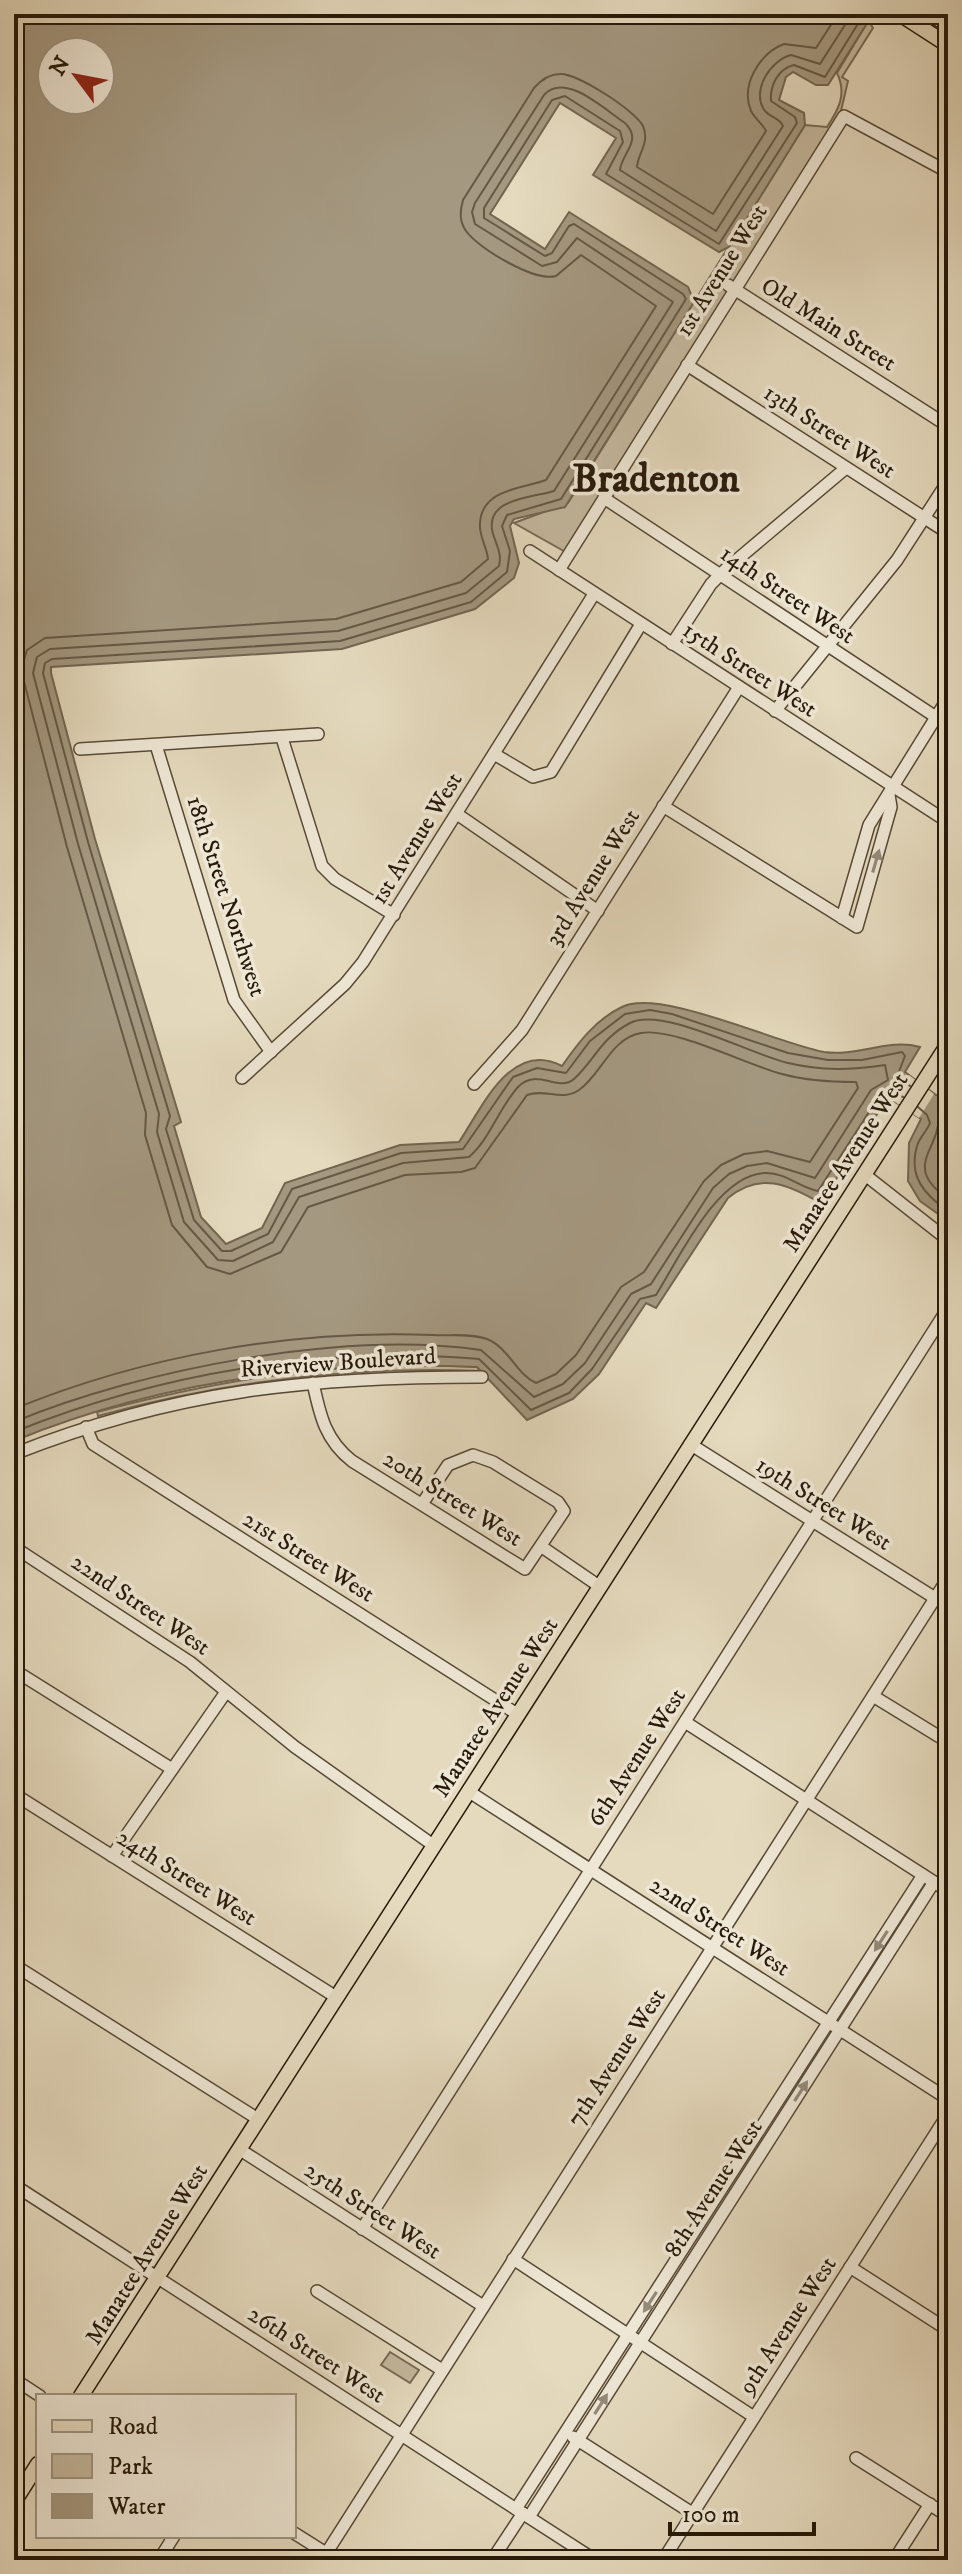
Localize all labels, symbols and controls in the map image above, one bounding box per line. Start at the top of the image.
north arrow [36,36,116,116]
text: N [44,51,77,81]
street label: 1st Avenue West [669,199,775,342]
street label: Old Main Street [755,271,902,379]
street label: 13th Street West [758,378,901,486]
district label: Bradenton [572,455,740,505]
street label: 14th Street West [714,539,861,651]
street label: 15th Street West [677,615,823,725]
street label: 1st Avenue West [364,767,470,910]
street label: 18th Street Northwest [179,792,273,1001]
street label: 3rd Avenue West [539,803,647,952]
one-way arrow [870,849,883,873]
street label: Manatee Avenue West [777,1067,915,1258]
street label: Riverview Boulevard [239,1341,437,1385]
street label: 20th Street West [377,1444,528,1554]
street label: 19th Street West [750,1450,897,1558]
street label: 21st Street West [237,1504,380,1609]
street label: 22nd Street West [65,1547,216,1663]
street label: Manatee Avenue West [427,1612,565,1803]
street label: 6th Avenue West [581,1683,693,1832]
street label: 24th Street West [111,1823,262,1933]
street label: 22nd Street West [644,1870,796,1984]
one-way arrow [874,1930,888,1952]
street label: 7th Avenue West [561,1982,673,2132]
one-way arrow [794,2080,809,2101]
street label: 8th Avenue West [658,2114,770,2263]
street label: 25th Street West [298,2155,447,2266]
street label: Manatee Avenue West [79,2158,215,2351]
street label: 9th Avenue West [732,2251,844,2401]
one-way arrow [642,2291,657,2312]
street label: 26th Street West [242,2299,391,2411]
one-way arrow [593,2393,607,2415]
legend [36,2394,296,2538]
text: Road [108,2412,158,2442]
text: Park [108,2452,153,2482]
scale bar [670,2486,814,2536]
text: Water [107,2492,165,2522]
text: 100 m [682,2500,740,2530]

